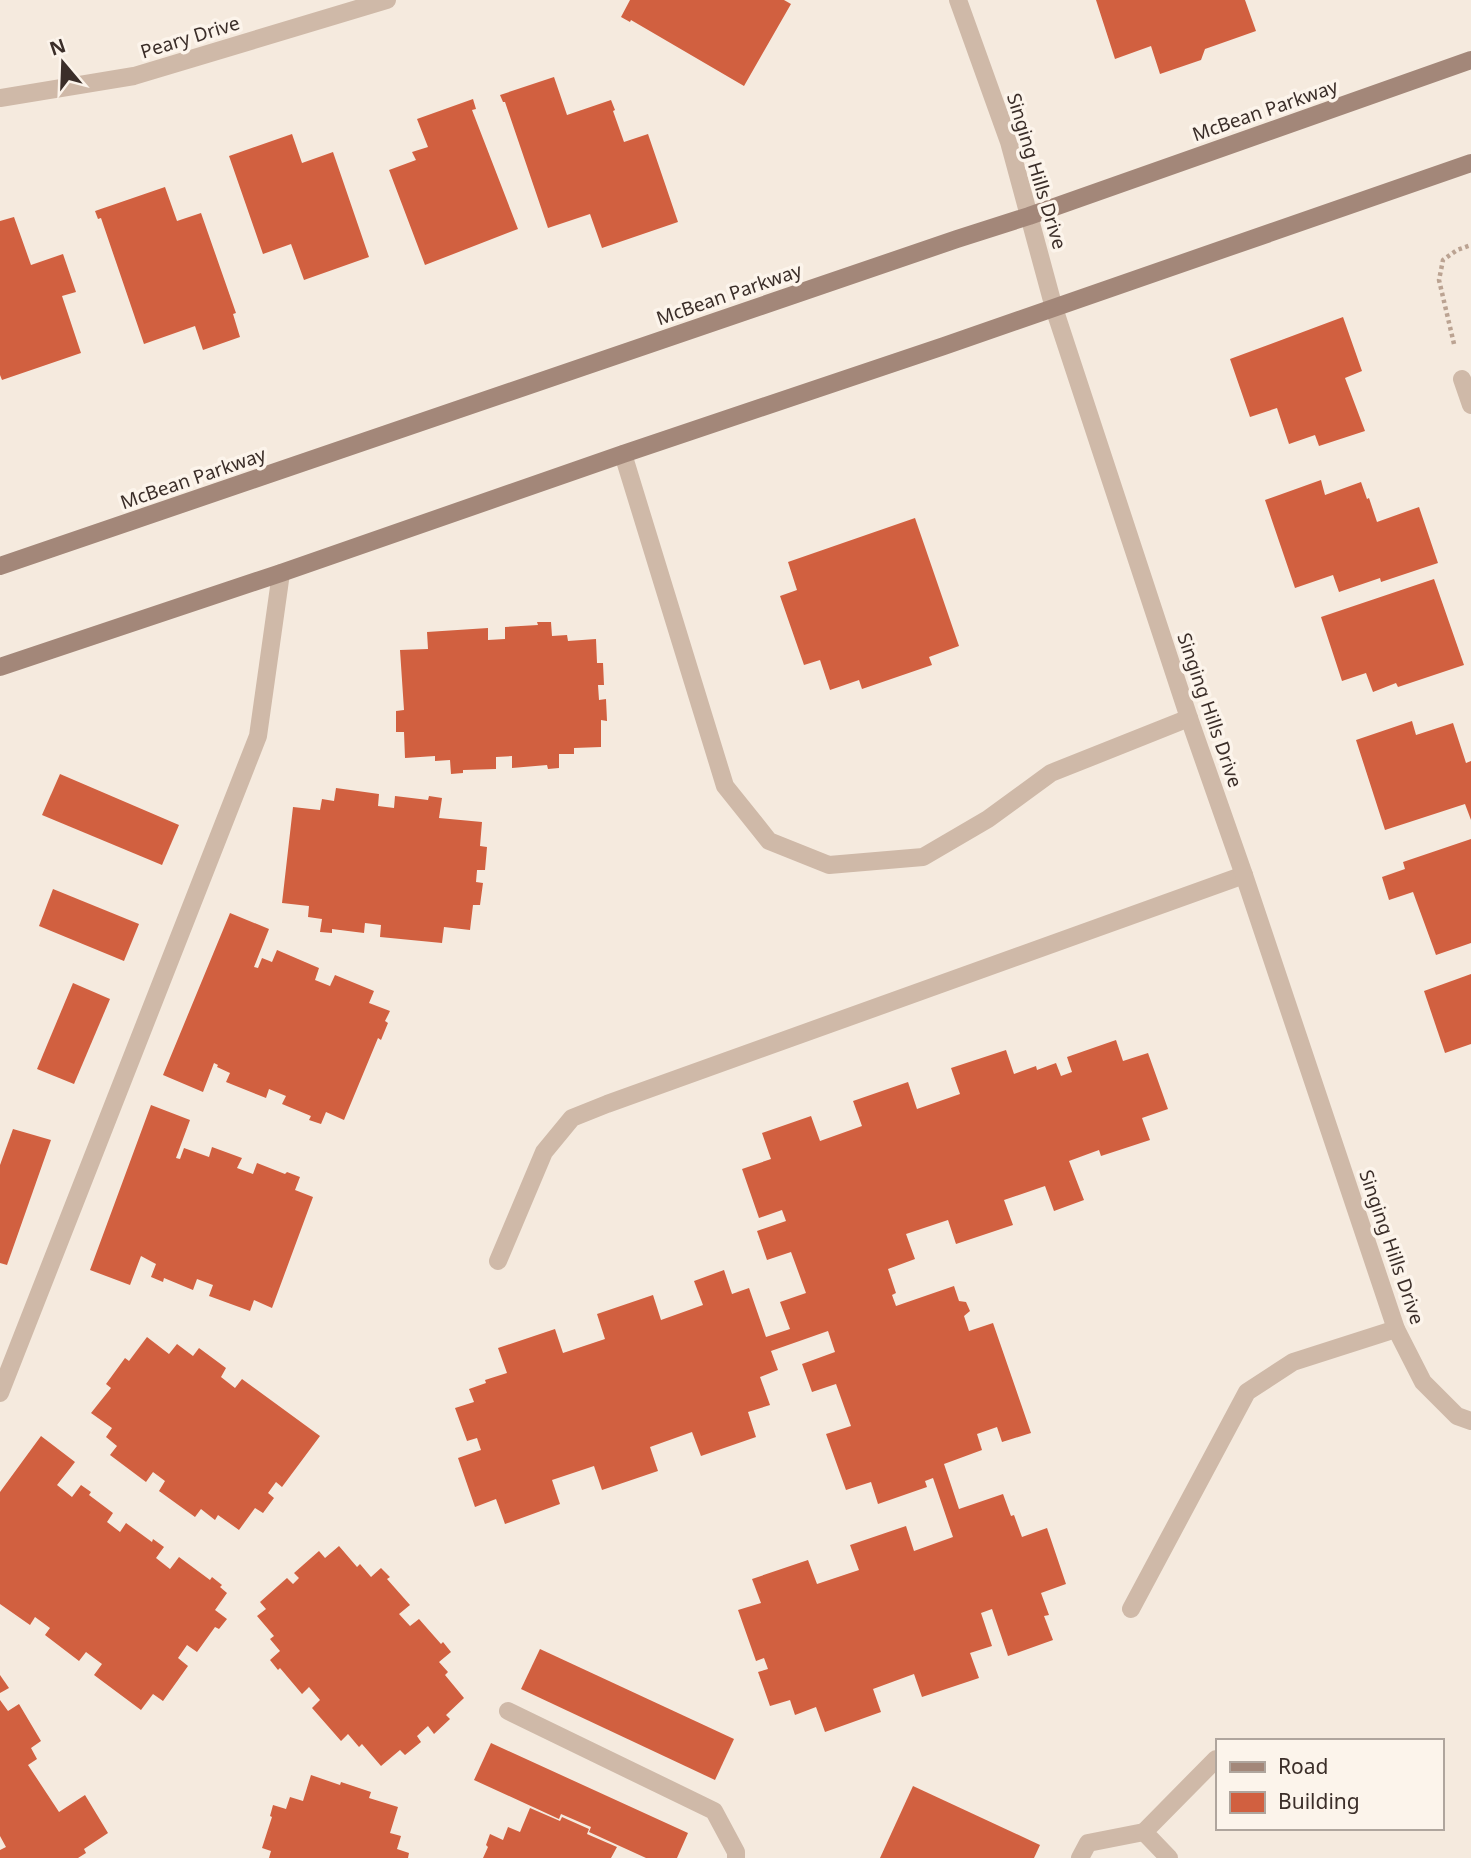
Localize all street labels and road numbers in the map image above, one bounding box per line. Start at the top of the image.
street label: Peary Drive [137,10,243,64]
street label: McBean Parkway [1189,73,1341,147]
street label: Singing Hills Drive [1001,90,1073,252]
street label: McBean Parkway [653,257,805,331]
street label: McBean Parkway [117,441,269,515]
street label: Singing Hills Drive [1171,629,1249,791]
street label: Singing Hills Drive [1353,1166,1431,1328]

